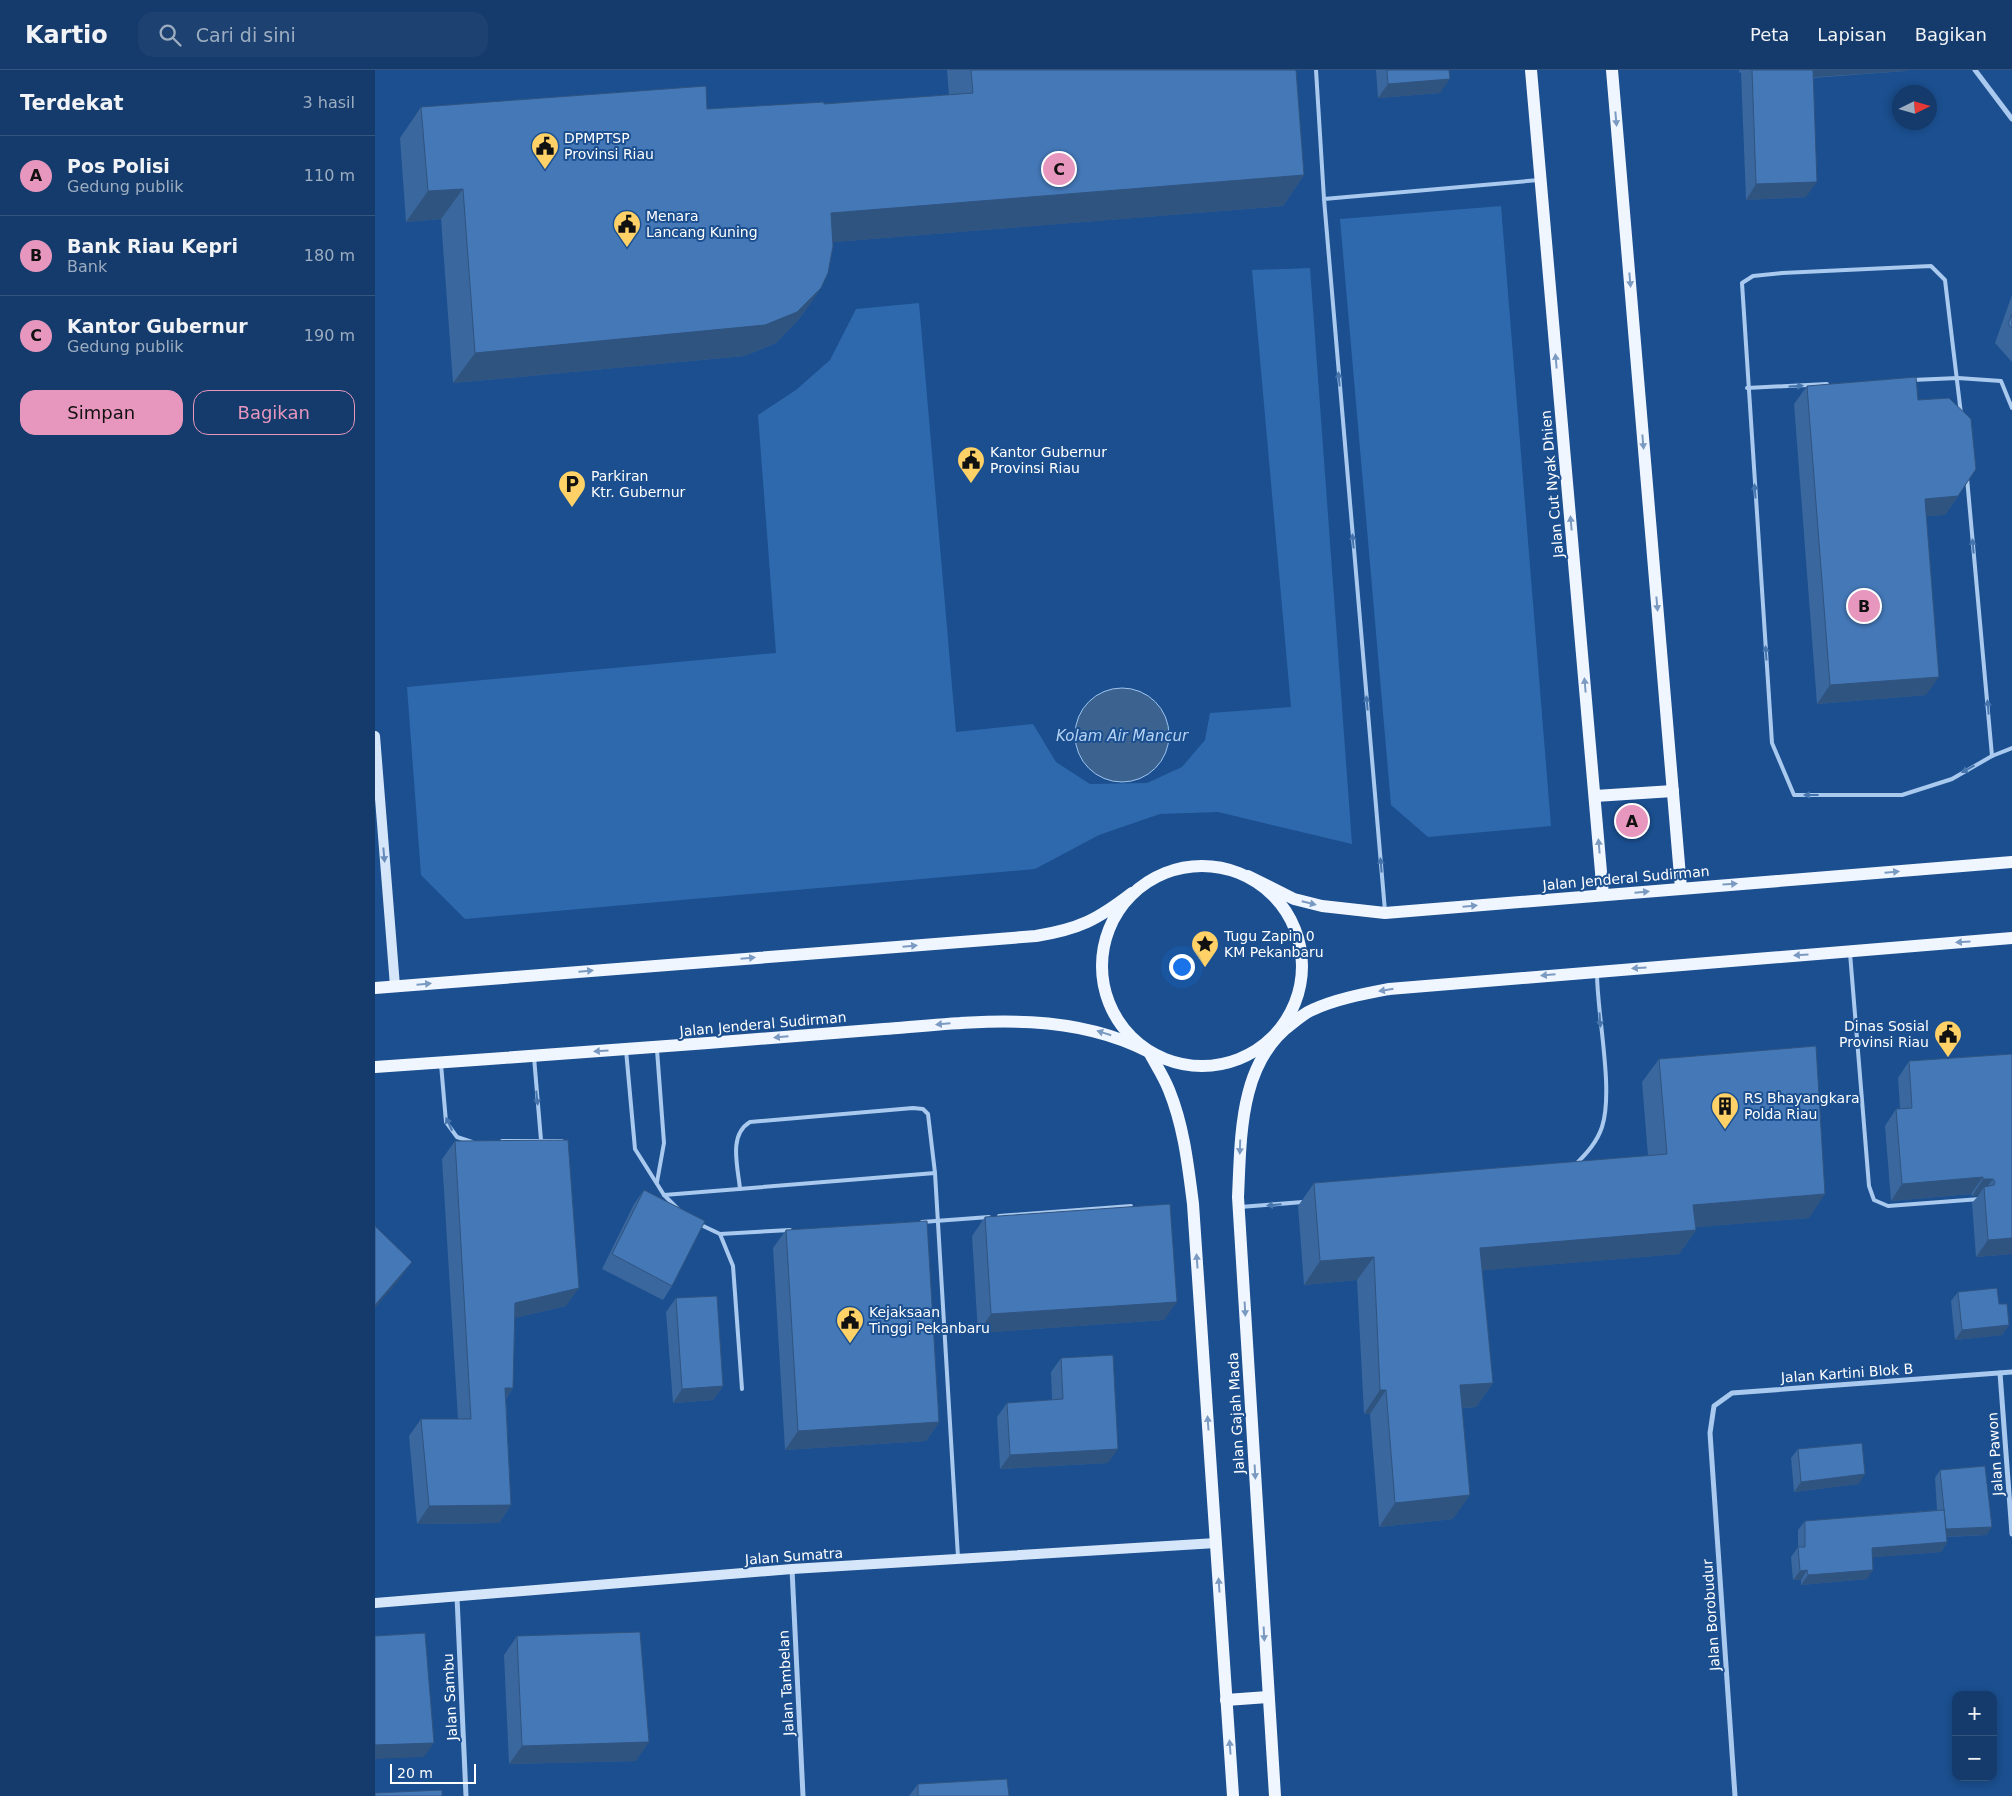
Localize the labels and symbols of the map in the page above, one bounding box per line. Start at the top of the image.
north arrow [1892,85,1937,130]
one-way arrow [1612,111,1620,127]
place label: DPMPTSP Provinsi Riau [564,130,654,162]
public building icon: DPMPTSP Provinsi Riau [530,131,560,170]
pin: C [1043,150,1075,188]
place label: Menara Lancang Kuning [646,208,758,240]
public building icon: Menara Lancang Kuning [612,209,642,248]
one-way arrow [1626,273,1634,289]
one-way arrow [1552,353,1560,369]
one-way arrow [1335,371,1343,387]
one-way arrow [1788,382,1804,390]
street label: Jalan Cut Nyak Dhien [1538,410,1567,559]
one-way arrow [1640,435,1648,451]
place label: Kantor Gubernur Provinsi Riau [990,444,1107,476]
public building icon: Kantor Gubernur Provinsi Riau [956,445,986,484]
place label: Parkiran Ktr. Gubernur [591,468,686,500]
parking icon: Parkiran Ktr. Gubernur [557,469,587,508]
one-way arrow [1750,483,1758,499]
one-way arrow [1566,514,1574,530]
one-way arrow [1349,533,1357,549]
one-way arrow [1969,537,1977,553]
pin: B [1848,587,1880,625]
one-way arrow [1653,597,1661,613]
one-way arrow [1761,645,1769,661]
one-way arrow [1581,676,1589,692]
one-way arrow [1362,694,1370,710]
one-way arrow [1984,699,1992,715]
water label: Kolam Air Mancur [1056,727,1189,745]
one-way arrow [1962,765,1975,774]
one-way arrow [1802,791,1818,799]
pin: A [1616,802,1648,840]
one-way arrow [1595,838,1603,854]
one-way arrow [381,847,389,863]
one-way arrow [1376,856,1384,872]
street label: Jalan Jenderal Sudirman [1541,863,1710,893]
one-way arrow [1884,867,1900,875]
one-way arrow [1722,880,1738,888]
one-way arrow [1634,887,1650,895]
one-way arrow [1301,899,1316,907]
one-way arrow [1462,902,1478,910]
place label: Tugu Zapin 0 KM Pekanbaru [1223,928,1324,960]
place icon: Tugu Zapin 0 KM Pekanbaru [1190,929,1220,968]
one-way arrow [1955,938,1971,946]
one-way arrow [902,941,918,949]
one-way arrow [1793,951,1809,959]
one-way arrow [740,954,756,962]
your location [1169,954,1195,980]
one-way arrow [1631,964,1647,972]
one-way arrow [578,967,594,975]
one-way arrow [1540,971,1556,979]
one-way arrow [416,980,432,988]
one-way arrow [1378,986,1394,994]
street label: Jalan Jenderal Sudirman [678,1009,847,1039]
one-way arrow [1596,1012,1604,1028]
place label: Dinas Sosial Provinsi Riau [1839,1018,1929,1050]
public building icon: Dinas Sosial Provinsi Riau [1933,1019,1963,1058]
one-way arrow [935,1020,951,1028]
one-way arrow [1096,1029,1111,1037]
one-way arrow [773,1034,789,1042]
one-way arrow [593,1048,609,1056]
one-way arrow [533,1090,541,1106]
place label: RS Bhayangkara Polda Riau [1744,1090,1860,1122]
building icon: RS Bhayangkara Polda Riau [1710,1091,1740,1130]
one-way arrow [445,1116,453,1131]
one-way arrow [1236,1139,1244,1155]
one-way arrow [1266,1201,1282,1209]
one-way arrow [1192,1253,1200,1269]
one-way arrow [1241,1302,1249,1318]
place label: Kejaksaan Tinggi Pekanbaru [868,1304,990,1336]
public building icon: Kejaksaan Tinggi Pekanbaru [835,1305,865,1344]
street label: Jalan Gajah Mada [1225,1352,1247,1475]
street label: Jalan Kartini Blok B [1779,1360,1914,1386]
street label: Jalan Pawon [1984,1412,2006,1497]
one-way arrow [1203,1415,1211,1431]
one-way arrow [1251,1464,1259,1480]
street label: Jalan Sumatra [743,1545,844,1567]
street label: Jalan Borobudur [1699,1558,1723,1672]
one-way arrow [1214,1577,1222,1593]
one-way arrow [1261,1626,1269,1642]
street label: Jalan Tambelan [775,1630,797,1737]
street label: Jalan Sambu [440,1653,460,1742]
one-way arrow [1225,1739,1233,1755]
scale bar [390,1761,476,1784]

